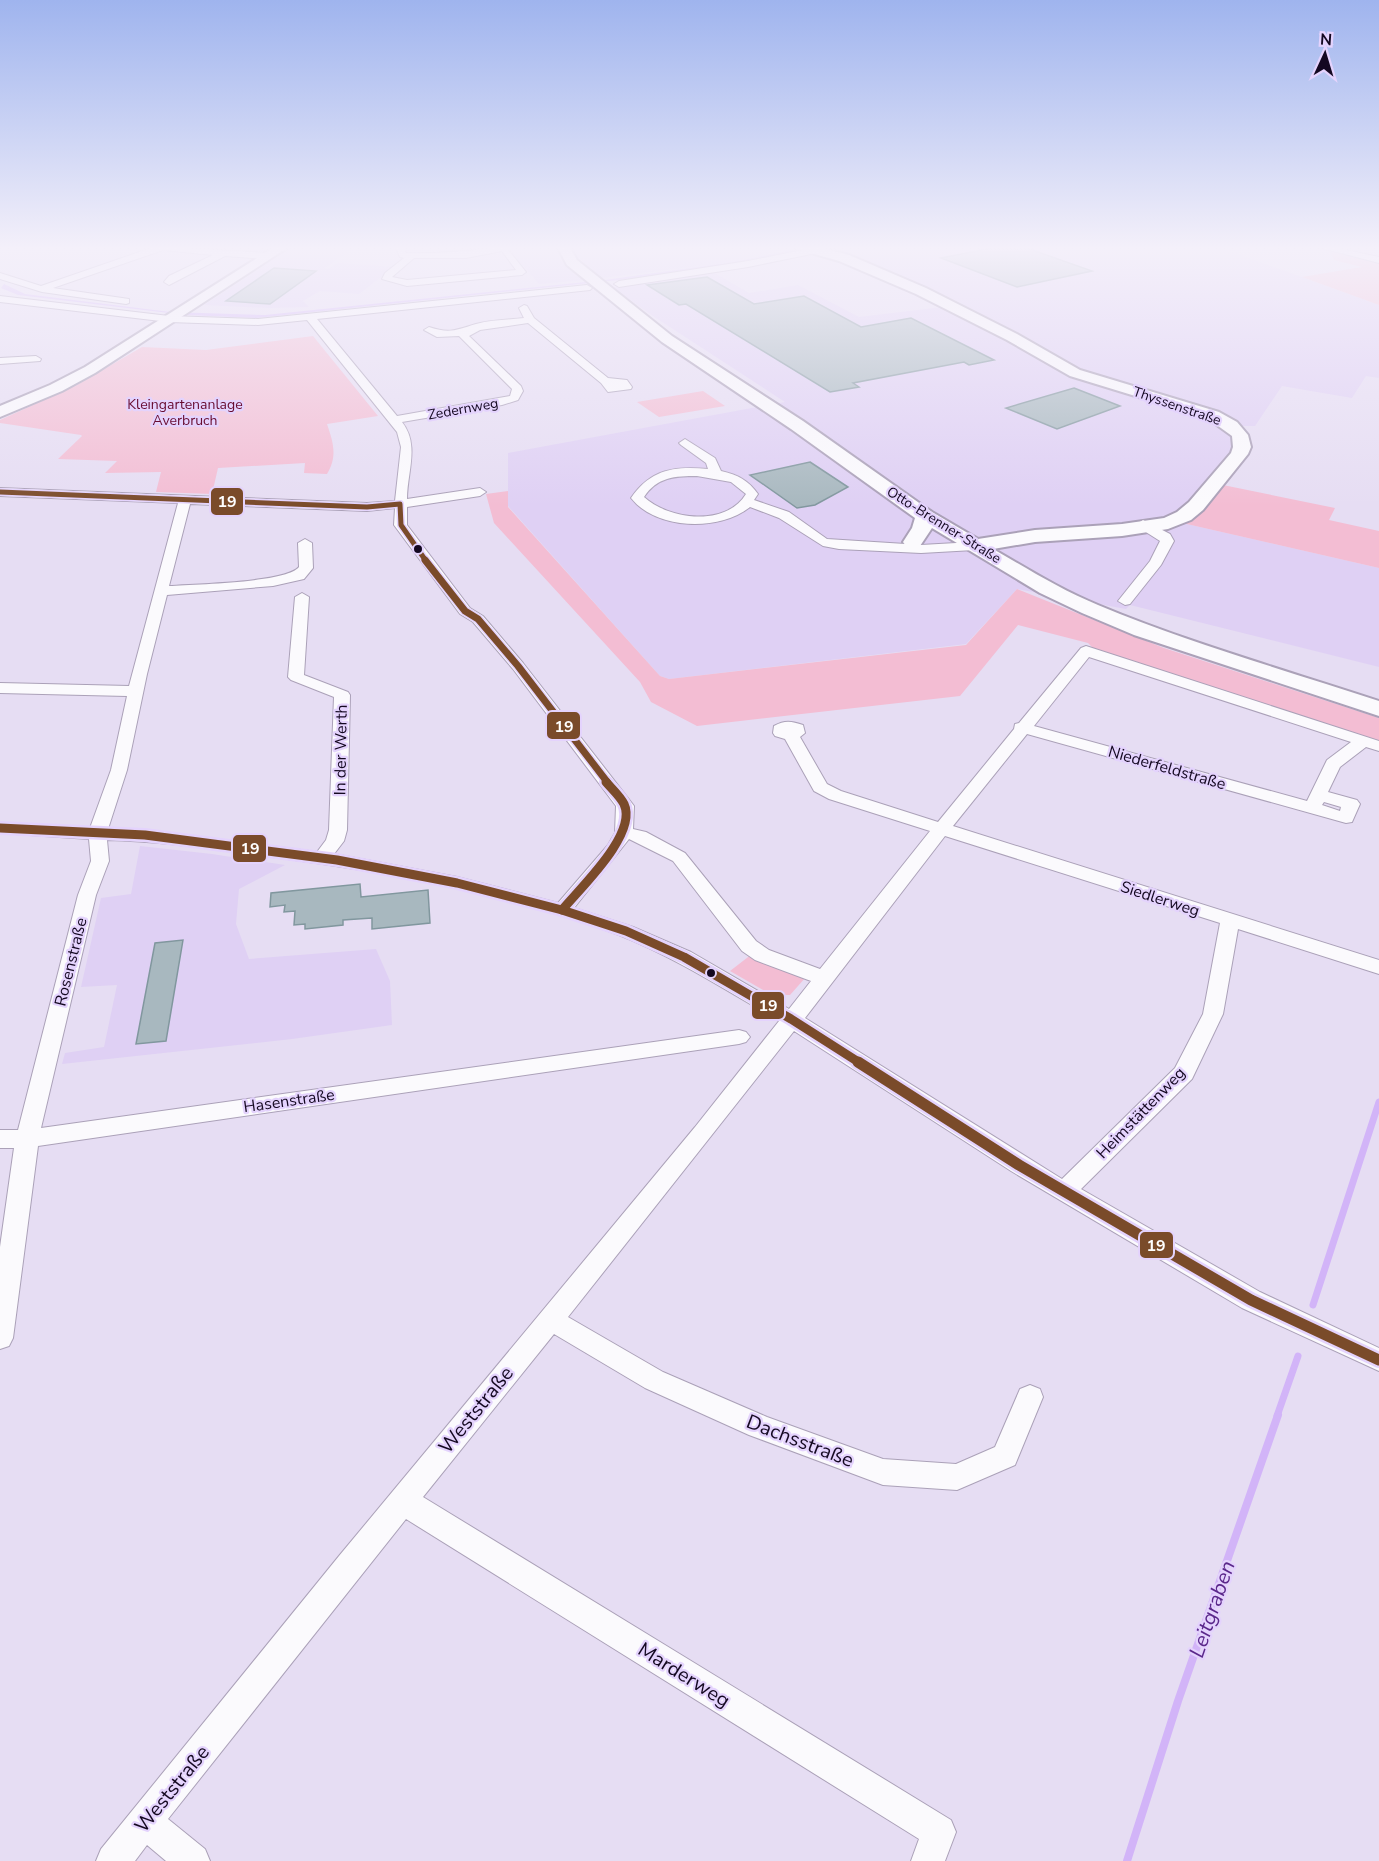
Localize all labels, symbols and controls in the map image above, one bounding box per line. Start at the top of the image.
north arrow [1295,24,1355,84]
text: N [1319,29,1333,51]
street label: Thyssenstraße [1130,382,1224,430]
street label: Zedernweg [426,393,500,425]
park label: Kleingartenanlage Averbruch [127,395,243,430]
street label: Otto-Brenner-Straße [883,482,1005,568]
line badge: 19 [210,487,244,516]
text: 19 [217,491,237,513]
unlabelled marker [412,543,424,555]
street label: In der Werth [329,704,353,796]
line badge: 19 [546,711,581,740]
text: 19 [554,716,574,738]
street label: Niederfeldstraße [1106,741,1228,795]
line badge: 19 [232,834,267,863]
text: 19 [240,838,260,860]
street label: Siedlerweg [1118,876,1202,922]
street label: Rosenstraße [49,915,93,1009]
unlabelled marker [705,967,717,979]
line badge: 19 [751,991,785,1020]
text: 19 [758,995,778,1017]
street label: Heimstättenweg [1092,1062,1190,1164]
street label: Hasenstraße [242,1084,336,1118]
line badge: 19 [1139,1231,1174,1259]
text: 19 [1146,1235,1166,1257]
street label: Weststraße [432,1361,520,1459]
street label: Dachsstraße [743,1408,857,1474]
water label: Leitgraben [1182,1557,1242,1661]
street label: Marderweg [633,1636,735,1714]
street label: Weststraße [128,1740,216,1838]

